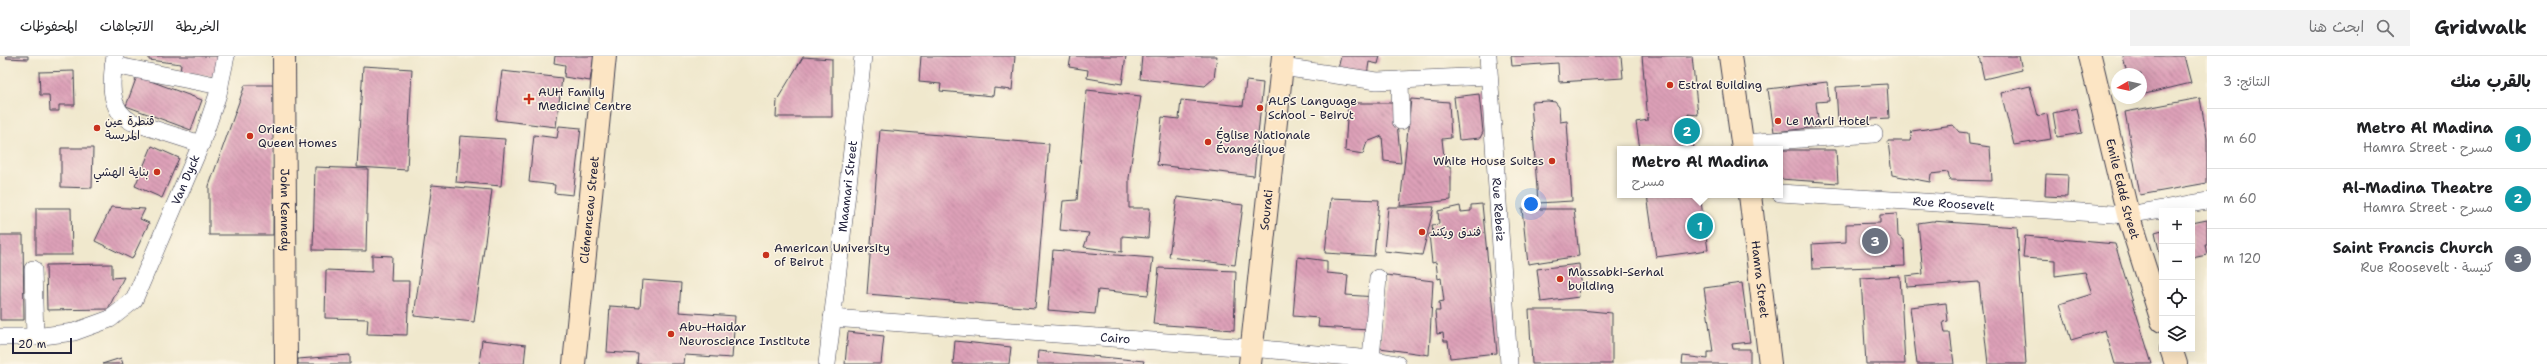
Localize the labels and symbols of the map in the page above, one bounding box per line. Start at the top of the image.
north arrow [2111,68,2147,104]
place label: Estral Building [1678,77,1762,93]
marker: Estral Building [1665,80,1675,90]
place label: AUH Family Medicine Centre [538,84,632,114]
marker: AUH Family Medicine Centre [523,93,535,105]
place label: ALPS Language School - Beirut [1268,93,1357,123]
marker: ALPS Language School - Beirut [1255,103,1265,113]
place label: قنطرة عين المريسة [105,113,154,143]
place label: Le Marli Hotel [1786,113,1870,129]
pin: 2 [1674,116,1700,146]
marker: Le Marli Hotel [1773,116,1783,126]
place label: Orient Queen Homes [258,121,337,151]
marker: قنطرة عين المريسة [92,123,102,133]
place label: Église Nationale Évangélique [1216,127,1311,157]
marker: Orient Queen Homes [245,131,255,141]
marker: Église Nationale Évangélique [1203,137,1213,147]
street label: Emile Eddé Street [2102,137,2143,242]
street label: Maamari Street [834,140,861,233]
street label: Van Dyck [168,152,204,208]
place label: White House Suites [1433,153,1544,169]
street label: Clémenceau Street [576,155,603,264]
marker: White House Suites [1547,156,1557,166]
place label: بناية الهشي [93,164,149,183]
marker: بناية الهشي [152,167,162,177]
street label: John Kennedy [277,169,293,252]
street label: Rue Rebeiz [1488,177,1509,242]
street label: Sourati [1256,189,1277,231]
street label: Rue Roosevelt [1912,193,1995,215]
your location [1521,194,1541,214]
pin: 1 [1687,211,1713,241]
place label: فندق ويكند [1430,224,1481,240]
pin: 3 [1862,226,1888,256]
marker: فندق ويكند [1417,227,1427,237]
place label: American University of Beirut [774,240,890,270]
street label: Hamra Street [1747,240,1773,319]
marker: American University of Beirut [761,250,771,260]
place label: Massabki-Serhal building [1568,264,1664,294]
marker: Massabki-Serhal building [1555,274,1565,284]
place label: Abu-Haidar Neuroscience Institute [679,319,810,349]
marker: Abu-Haidar Neuroscience Institute [666,329,676,339]
street label: Cairo [1100,329,1131,347]
scale bar [12,336,72,355]

